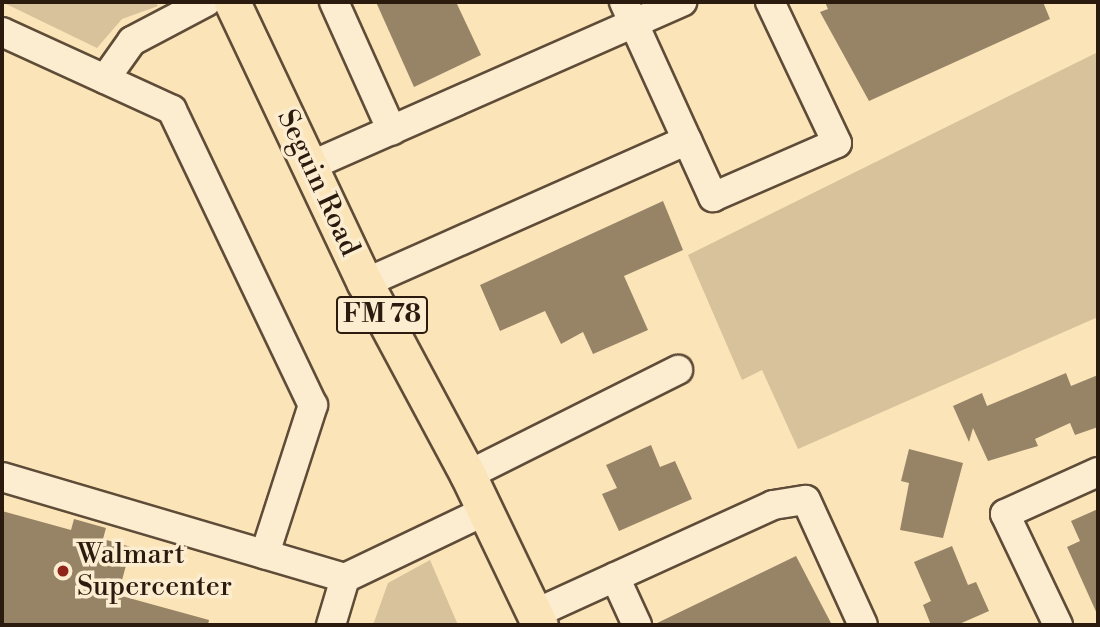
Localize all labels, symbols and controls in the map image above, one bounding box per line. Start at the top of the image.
street label: Seguin Road [270,105,366,261]
road number: FM 78 [335,292,429,338]
place label: Walmart Supercenter [77,538,232,604]
marker: Walmart Supercenter [55,563,71,579]

